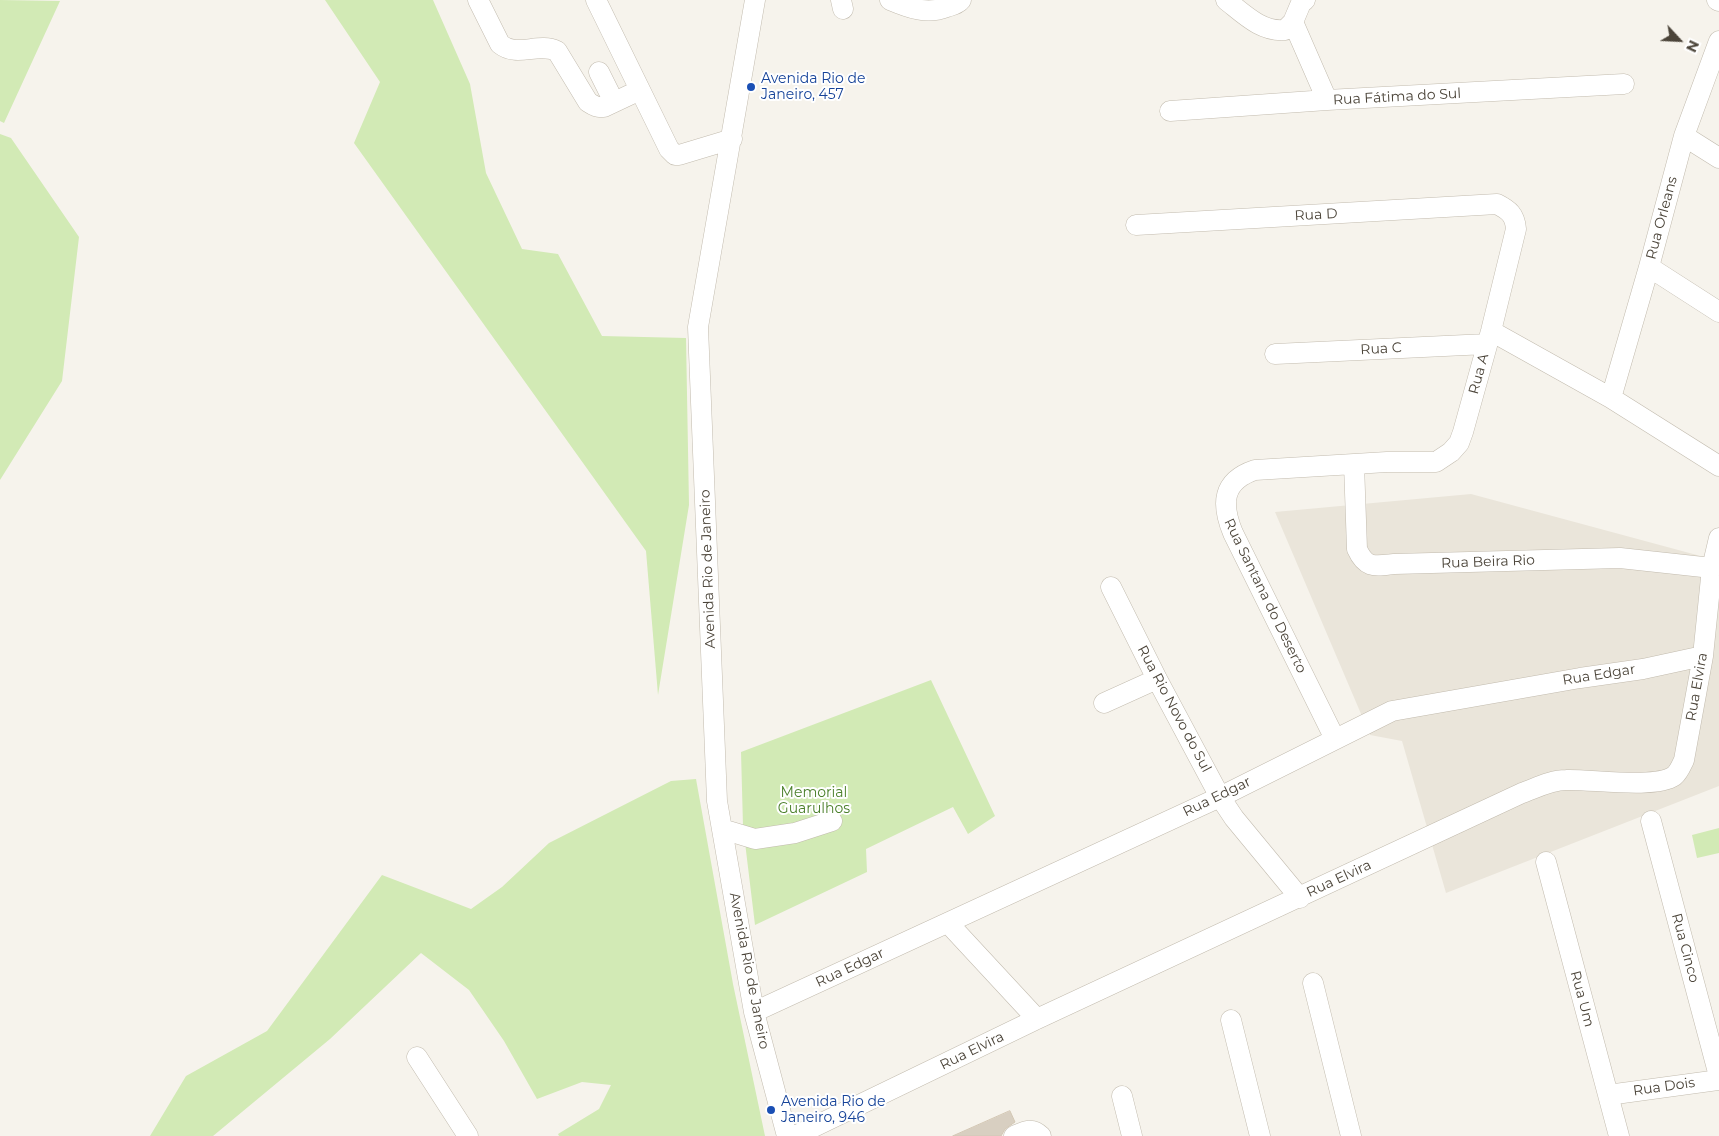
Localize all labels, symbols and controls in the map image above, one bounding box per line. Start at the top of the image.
north arrow [1654,15,1704,65]
text: N [1682,37,1703,55]
place label: Avenida Rio de Janeiro, 457 [761,71,865,104]
marker: Avenida Rio de Janeiro, 457 [745,81,757,93]
street label: Rua Fátima do Sul [1333,85,1461,109]
street label: Rua Orleans [1643,175,1681,261]
street label: Rua D [1294,205,1338,225]
street label: Rua C [1360,340,1402,358]
street label: Rua A [1466,352,1492,396]
street label: Avenida Rio de Janeiro [697,489,719,649]
street label: Rua Santana do Deserto [1220,516,1310,676]
street label: Rua Beira Rio [1441,552,1535,572]
street label: Rua Rio Novo do Sul [1133,643,1215,775]
street label: Rua Elvira [1683,651,1711,723]
street label: Rua Edgar [1561,661,1637,689]
street label: Rua Edgar [1180,773,1254,821]
park label: Memorial Guarulhos [778,785,850,818]
street label: Rua Elvira [1304,857,1374,901]
street label: Avenida Rio de Janeiro [726,891,772,1051]
street label: Rua Cinco [1668,911,1702,985]
street label: Rua Edgar [813,945,887,991]
street label: Rua Um [1566,969,1598,1029]
street label: Rua Elvira [937,1028,1007,1074]
street label: Rua Dois [1632,1074,1696,1100]
place label: Avenida Rio de Janeiro, 946 [781,1094,885,1126]
marker: Avenida Rio de Janeiro, 946 [765,1104,777,1116]

